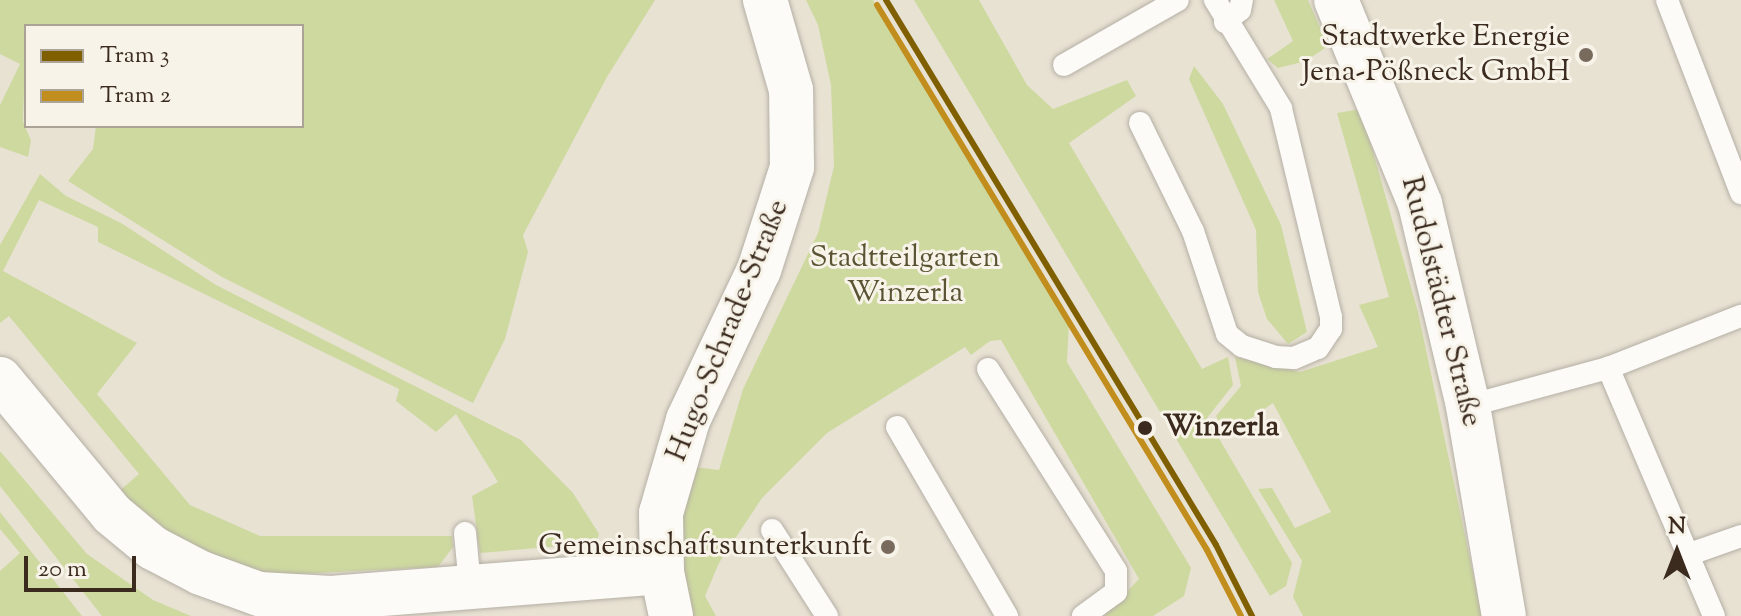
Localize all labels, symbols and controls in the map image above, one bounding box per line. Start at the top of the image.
place label: Stadtwerke Energie Jena-Pößneck GmbH [1301,20,1570,90]
legend [24,24,304,128]
text: Tram 3 [100,39,169,73]
marker: Stadtwerke Energie Jena-Pößneck GmbH [1577,46,1595,64]
text: Tram 2 [100,79,171,113]
street label: Rudolstädter Straße [1392,173,1488,431]
street label: Hugo-Schrade-Straße [660,195,798,467]
park label: Stadtteilgarten Winzerla [810,241,1000,312]
place label: Winzerla [1163,410,1279,446]
marker: Winzerla [1134,417,1156,439]
north arrow [1637,512,1717,592]
text: N [1668,512,1686,544]
place label: Gemeinschaftsunterkunft [538,529,872,565]
marker: Gemeinschaftsunterkunft [879,538,897,556]
scale bar [28,540,140,590]
text: 20 m [38,553,87,587]

